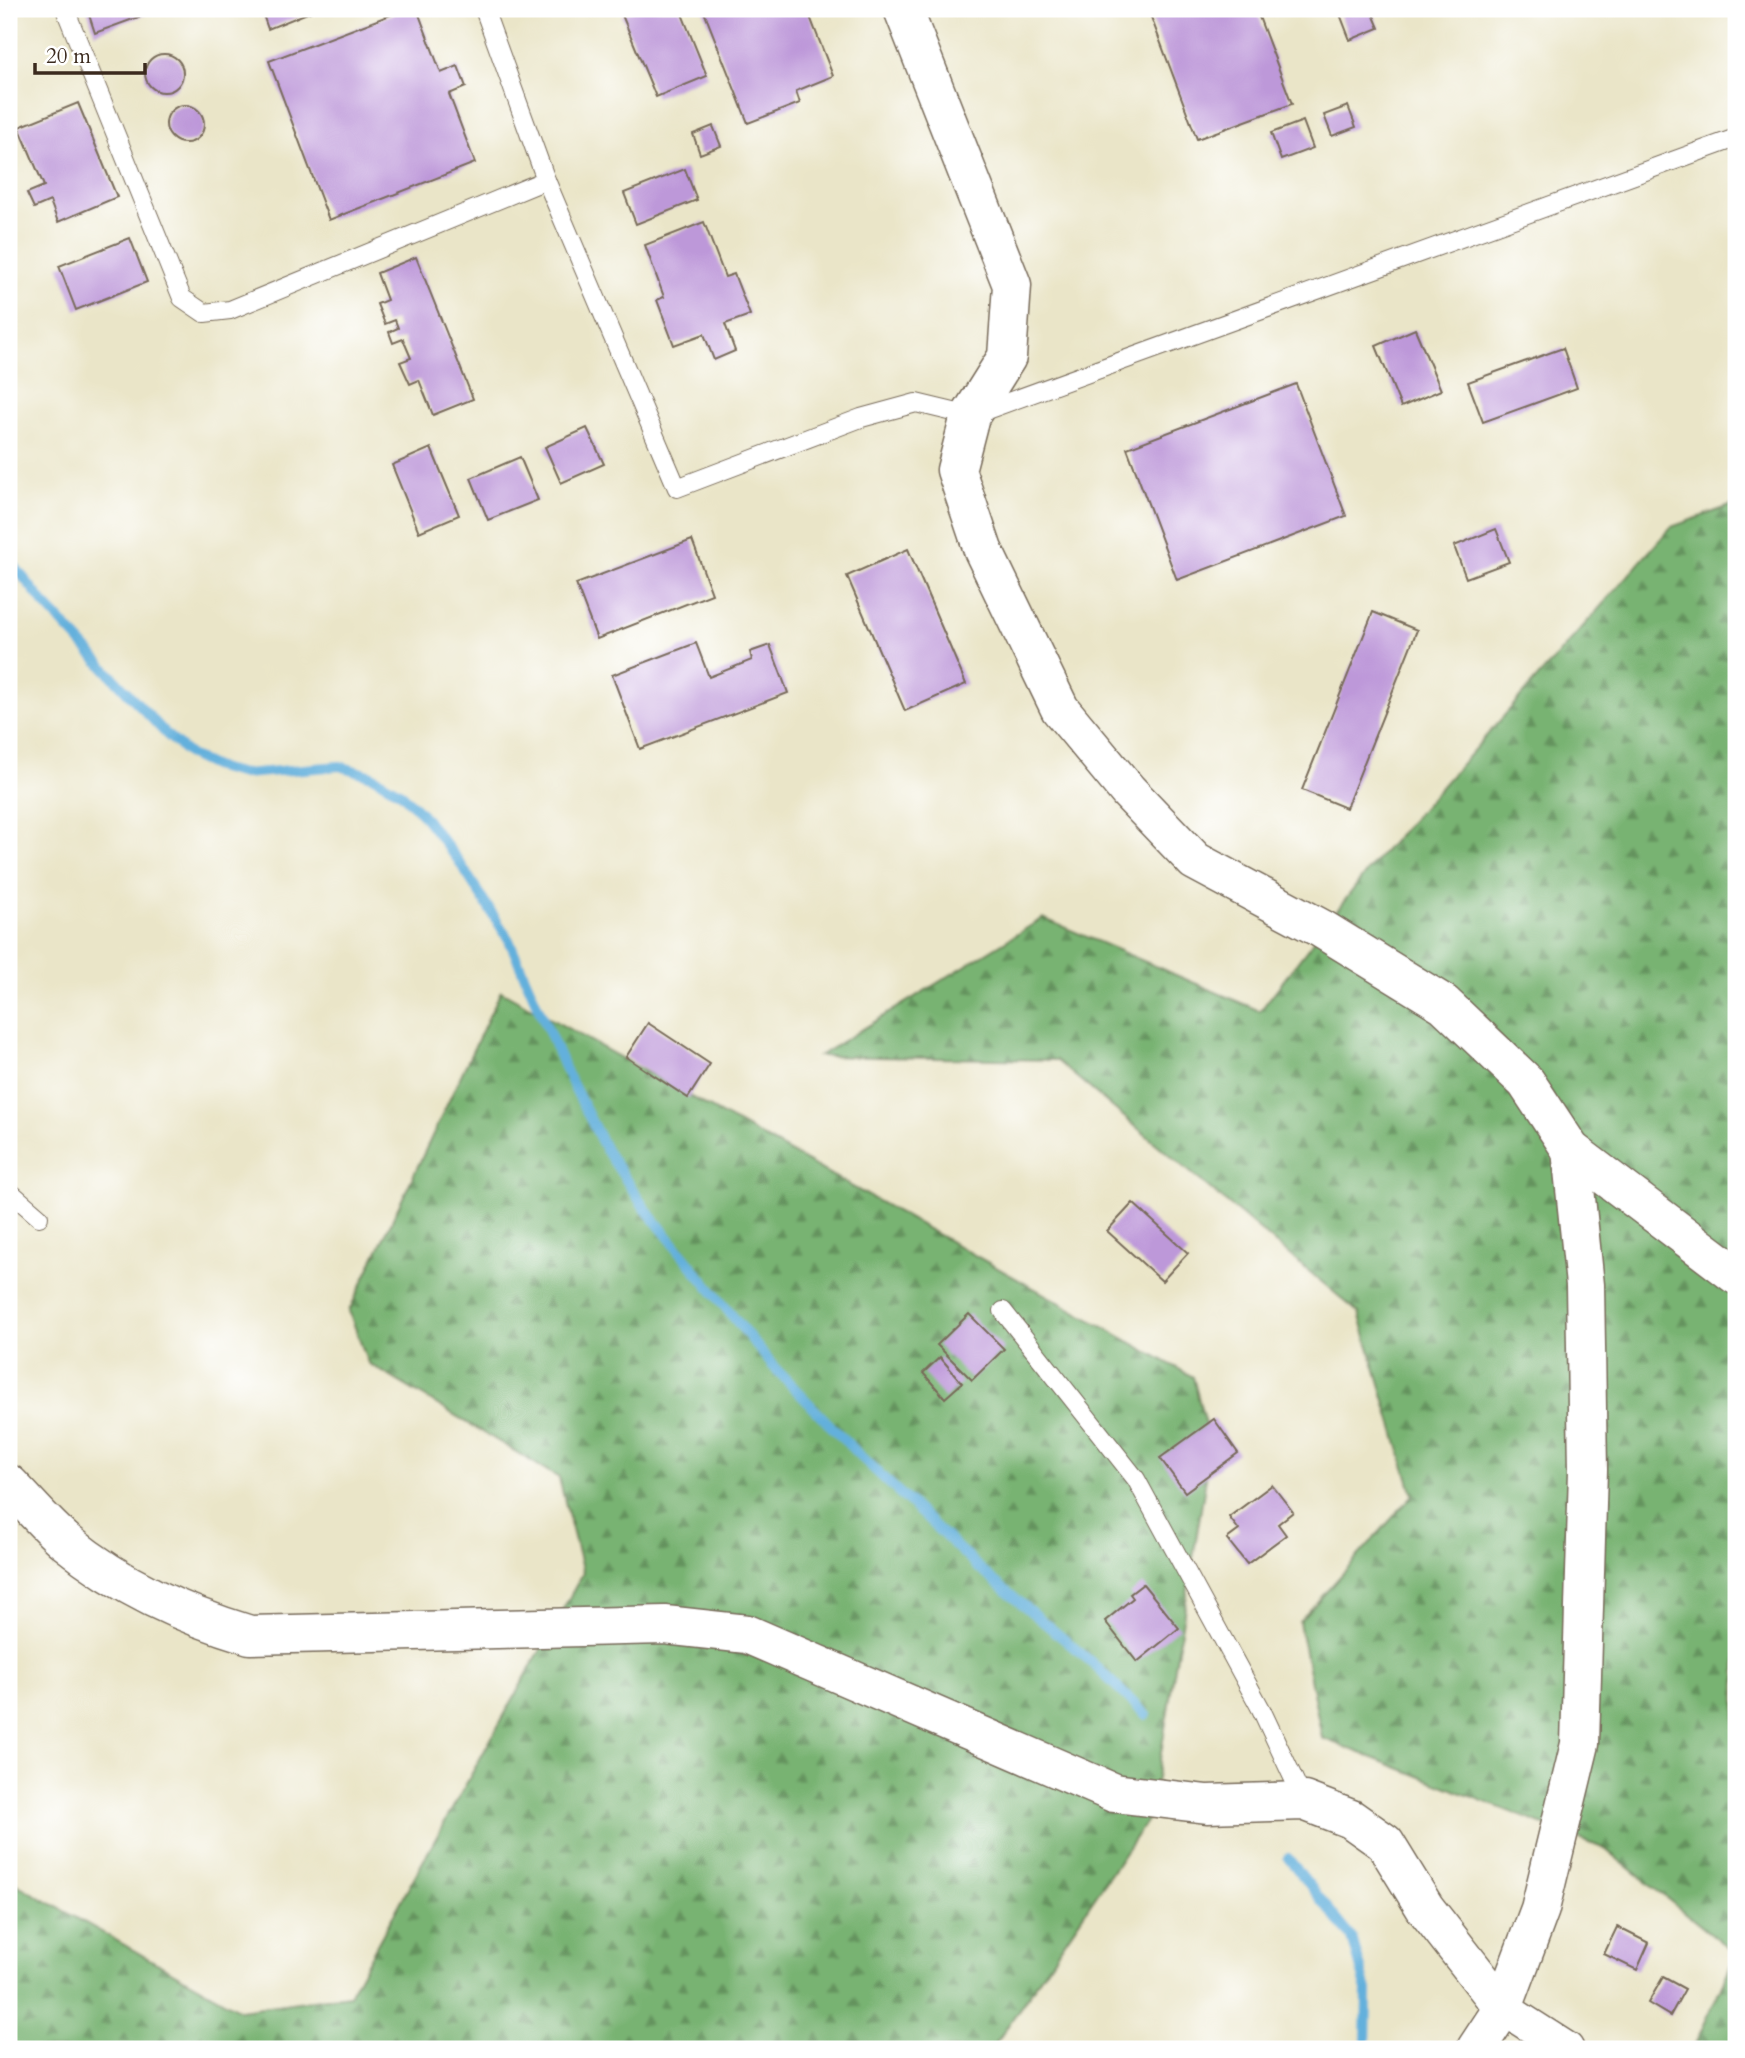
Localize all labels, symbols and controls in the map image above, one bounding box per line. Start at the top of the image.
scale bar [35,32,145,76]
text: 20 m [46,42,91,71]

